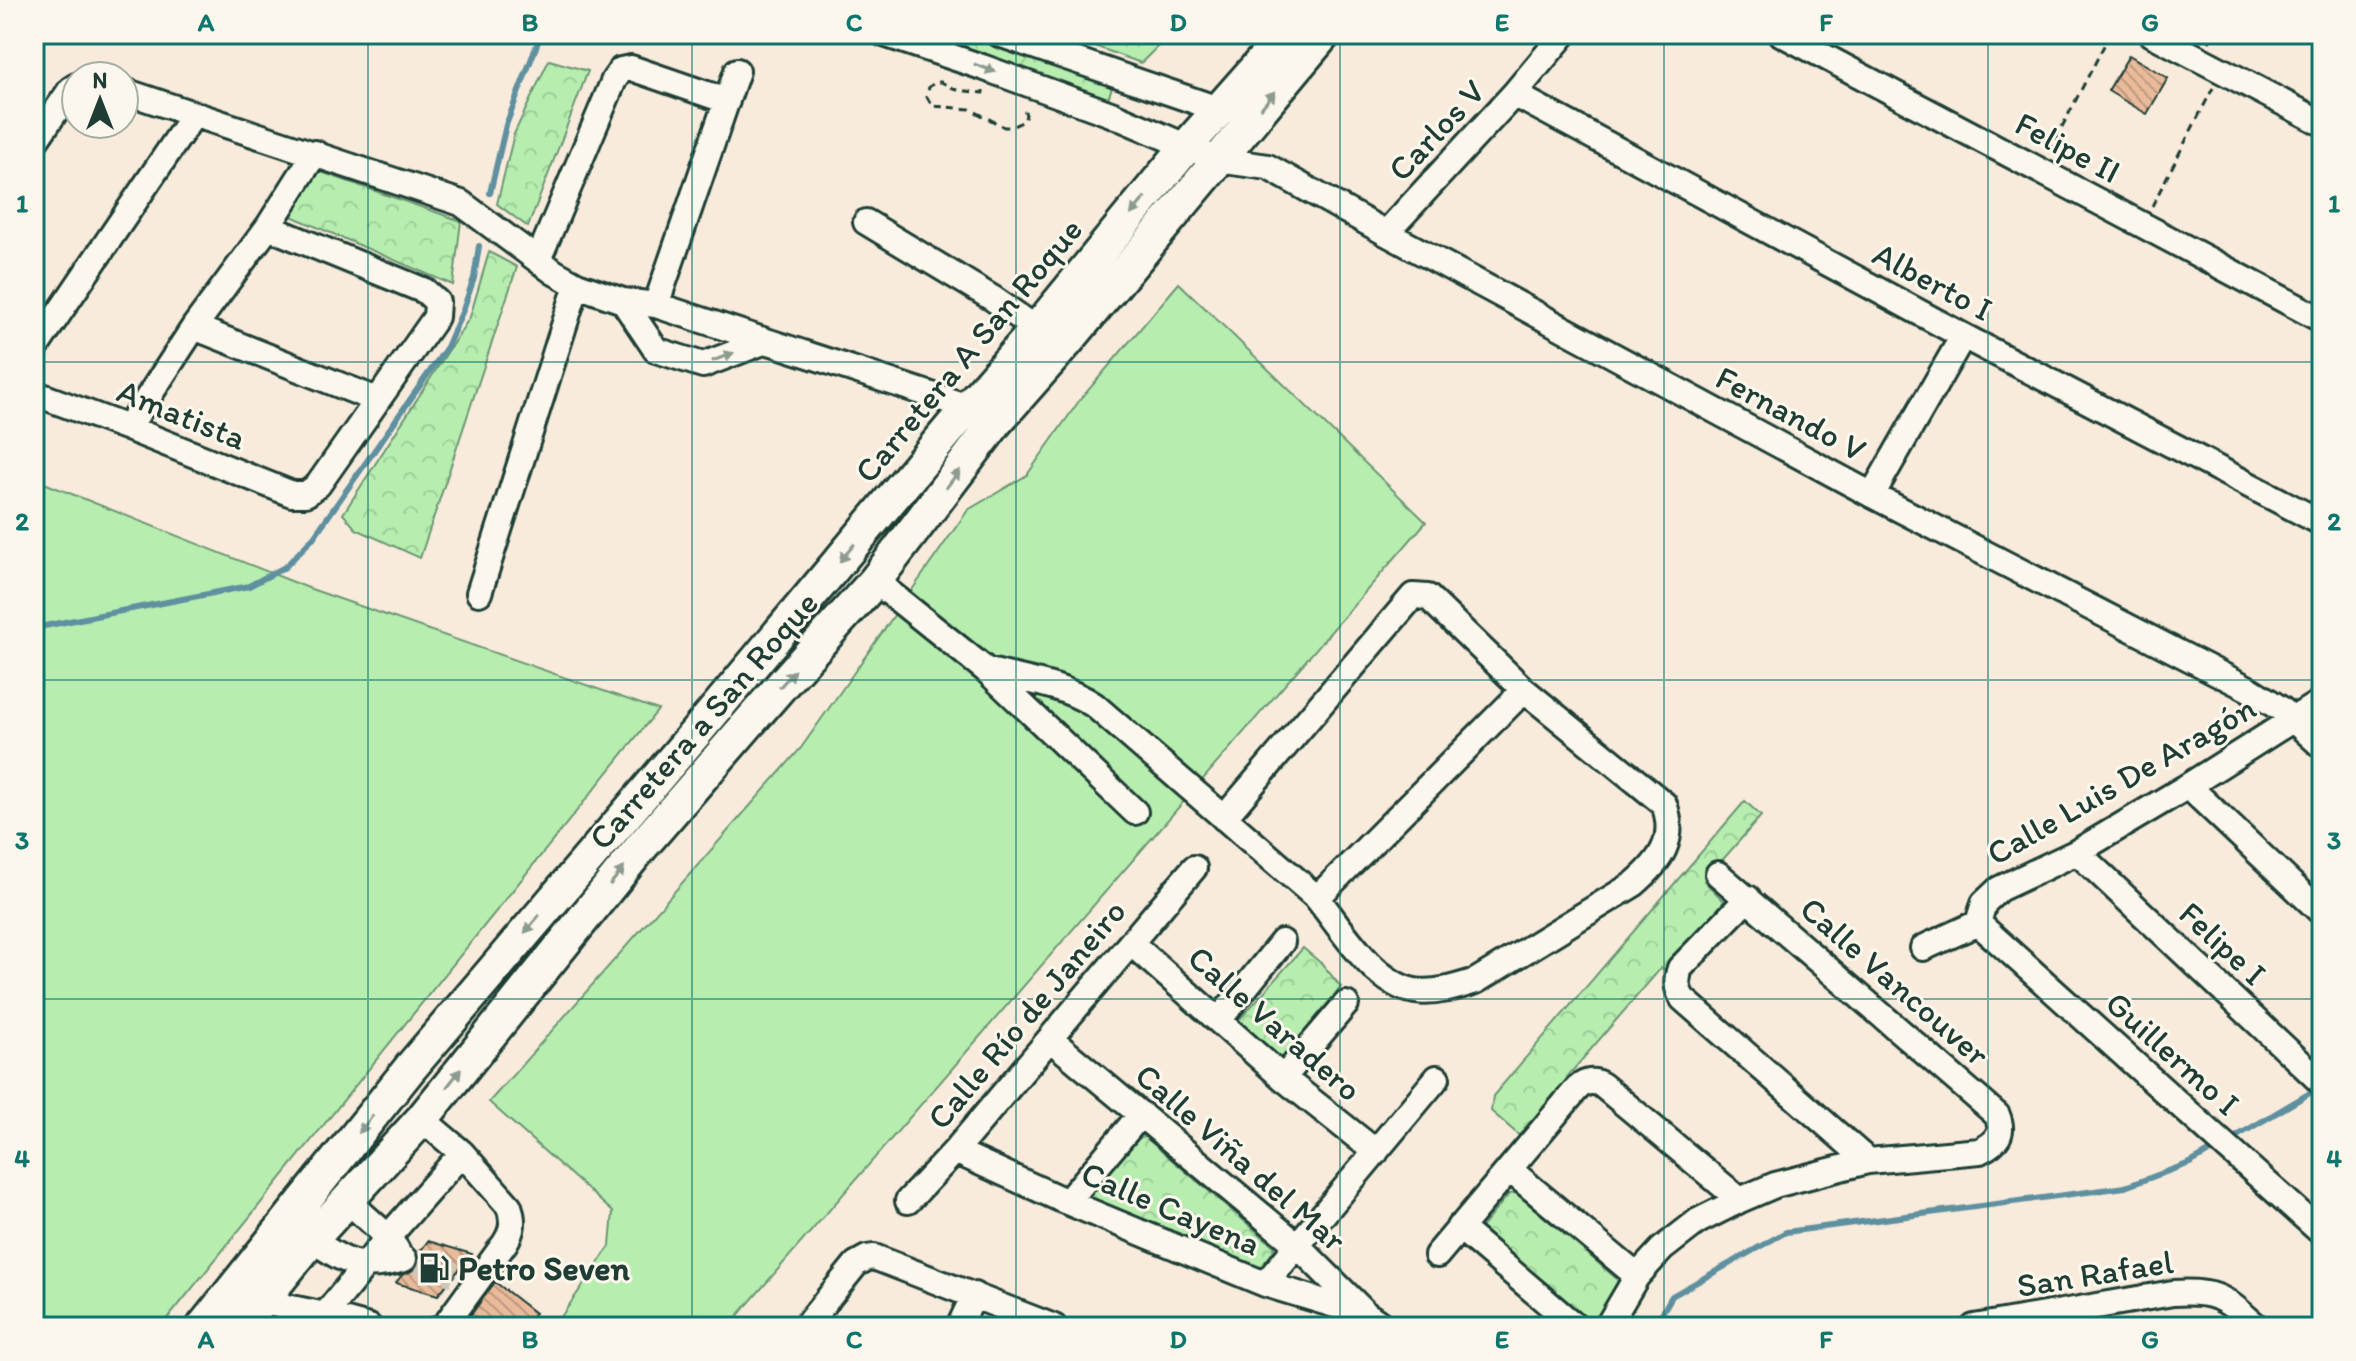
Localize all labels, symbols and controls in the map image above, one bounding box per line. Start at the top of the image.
text: A [197,6,215,38]
text: B [522,6,539,38]
text: C [846,6,863,38]
text: D [1169,6,1187,38]
text: E [1495,6,1509,38]
text: F [1819,6,1833,38]
text: G [2141,6,2159,38]
north arrow [60,60,140,140]
one-way arrow [973,62,997,75]
text: N [93,67,107,94]
street label: Carlos V [1379,71,1493,189]
one-way arrow [1259,90,1276,110]
street label: Felipe II [2008,103,2127,192]
text: 1 [16,187,28,219]
text: 1 [2328,187,2340,219]
one-way arrow [1130,196,1147,216]
street label: Carretera A San Roque [846,210,1091,491]
street label: Alberto I [1866,233,1999,330]
one-way arrow [711,350,735,363]
street label: Fernando V [1709,357,1873,470]
street label: Amatista [111,370,253,459]
one-way arrow [944,469,960,489]
text: 2 [15,505,29,537]
text: 2 [2327,505,2341,537]
one-way arrow [839,542,856,562]
street label: Carretera a San Roque [580,583,827,858]
one-way arrow [778,669,795,689]
street label: Calle Luis De Aragón [1980,687,2263,874]
text: 3 [15,824,29,856]
text: 3 [2327,824,2341,856]
one-way arrow [608,866,625,886]
street label: Calle Vancouver [1792,888,1998,1075]
street label: Calle Río de Janeiro [918,891,1134,1137]
street label: Felipe I [2171,893,2275,994]
one-way arrow [524,913,541,933]
street label: Calle Varadero [1180,937,1370,1110]
street label: Guillermo I [2097,983,2248,1124]
street label: Calle Viña del Mar [1127,1055,1355,1260]
one-way arrow [445,1068,462,1088]
one-way arrow [359,1114,375,1134]
text: 4 [14,1142,30,1174]
text: 4 [2326,1142,2342,1174]
street label: Calle Cayena [1075,1152,1266,1265]
street label: San Rafael [2014,1241,2177,1306]
place label: Petro Seven [458,1248,631,1289]
fuel station icon: Petro Seven [417,1251,451,1285]
text: A [197,1323,215,1355]
text: B [522,1323,539,1355]
text: C [846,1323,863,1355]
text: D [1169,1323,1187,1355]
text: E [1495,1323,1509,1355]
text: F [1819,1323,1833,1355]
text: G [2141,1323,2159,1355]

